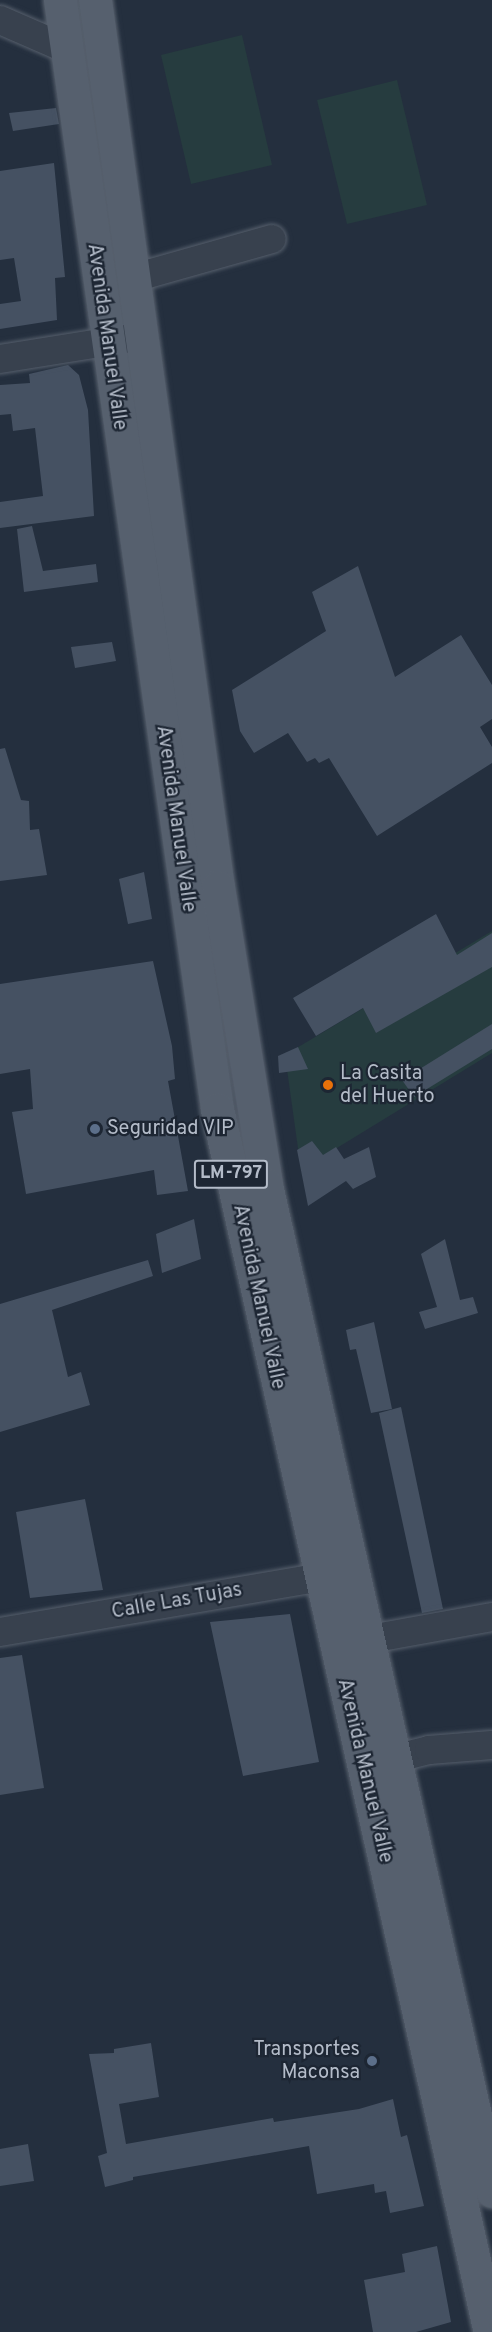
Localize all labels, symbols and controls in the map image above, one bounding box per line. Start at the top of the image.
street label: Avenida Manuel Valle [81,242,131,432]
street label: Avenida Manuel Valle [150,724,200,914]
place label: La Casita del Huerto [340,1062,435,1109]
marker: La Casita del Huerto [321,1078,335,1092]
place label: Seguridad VIP [107,1117,234,1141]
marker: Seguridad VIP [88,1122,102,1136]
road number: LM-797 [194,1159,268,1189]
street label: Avenida Manuel Valle [227,1202,289,1392]
street label: Calle Las Tujas [109,1579,245,1625]
street label: Avenida Manuel Valle [331,1676,397,1866]
place label: Transportes Maconsa [253,2038,360,2085]
marker: Transportes Maconsa [365,2054,379,2068]

